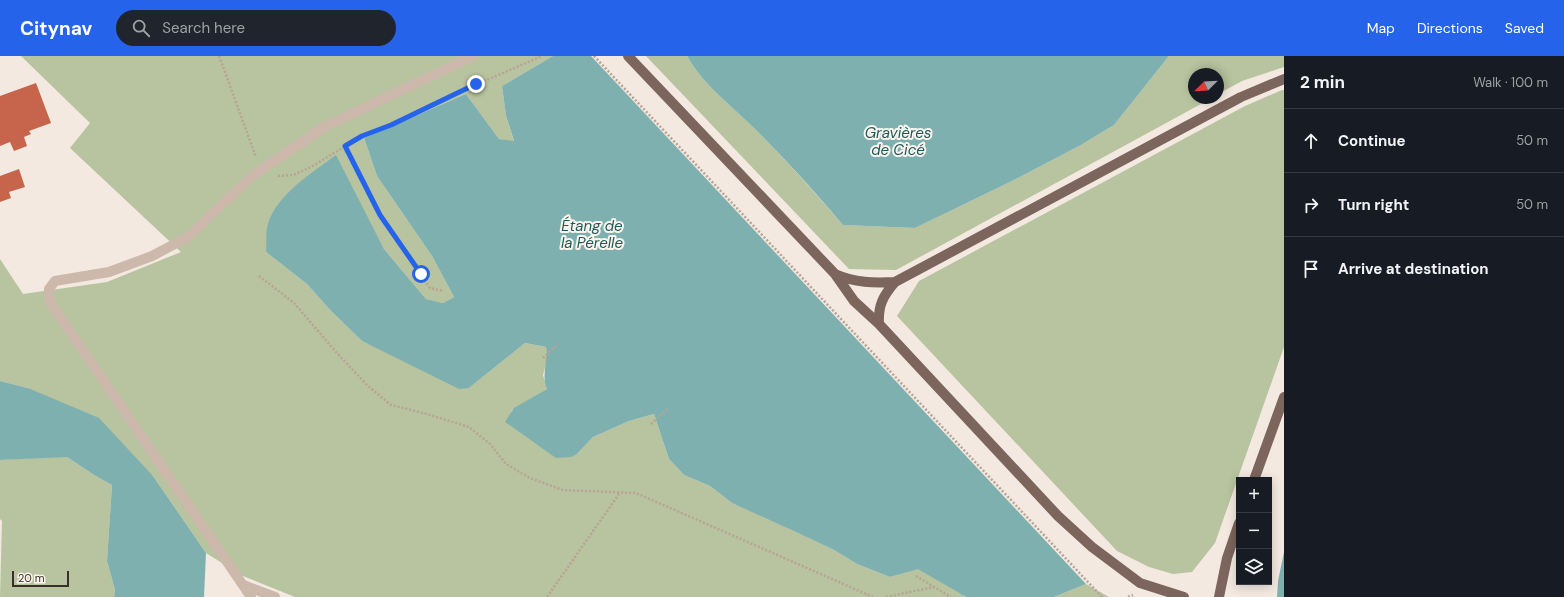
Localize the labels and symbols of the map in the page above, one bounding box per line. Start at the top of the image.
north arrow [1188,68,1224,104]
route end [467,75,485,93]
water label: Gravières de Cicé [865,123,931,160]
water label: Étang de la Pérelle [561,216,623,253]
route start [412,265,430,283]
scale bar [12,569,69,588]

